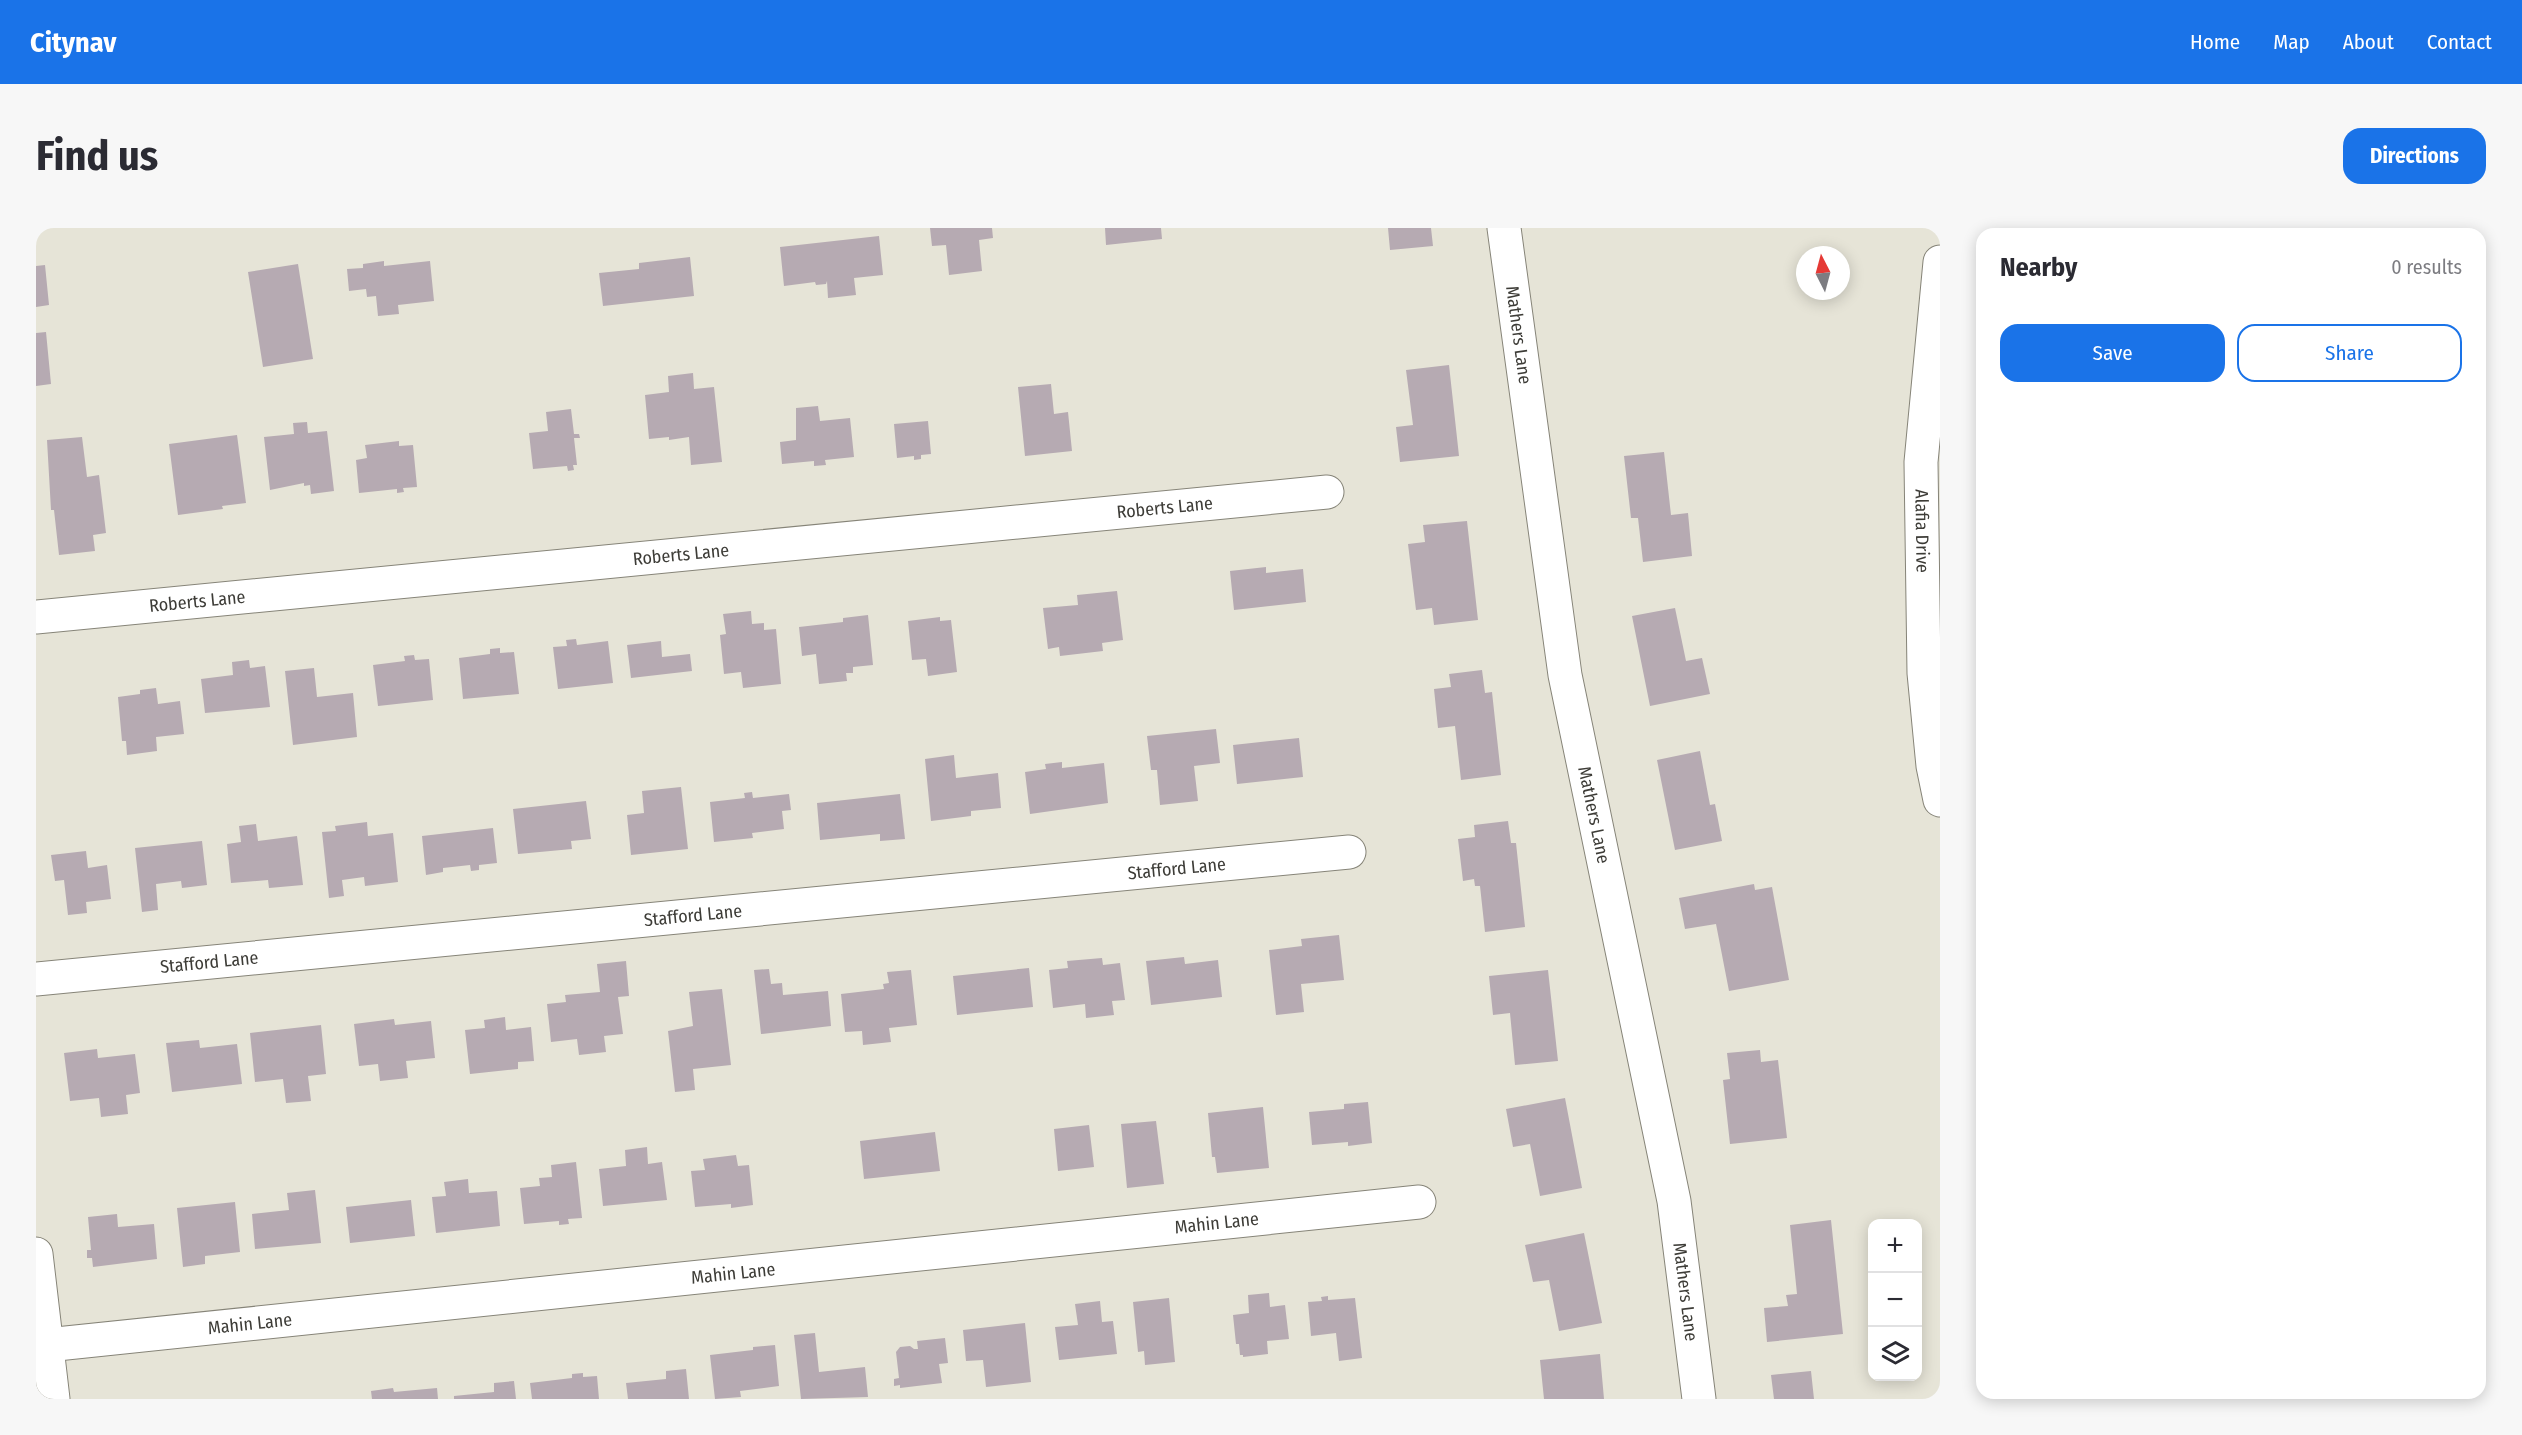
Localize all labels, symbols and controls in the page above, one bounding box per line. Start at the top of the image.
text: Citynav [30,26,116,59]
text: Home [2190,29,2240,55]
text: Map [2273,29,2310,55]
text: About [2343,29,2394,55]
text: Contact [2427,29,2492,55]
button: Directions [2343,128,2486,184]
text: Find us [36,131,158,181]
north arrow [1796,246,1850,300]
text: Nearby [2000,252,2077,283]
text: 0 results [2391,255,2462,279]
street label: Mathers Lane [1501,284,1536,386]
button: Save [2000,324,2225,382]
button: Share [2237,324,2462,382]
street label: Alafia Drive [1910,489,1934,573]
street label: Roberts Lane [1116,492,1214,523]
street label: Roberts Lane [632,539,730,570]
street label: Roberts Lane [148,586,247,617]
street label: Mathers Lane [1573,764,1615,866]
street label: Stafford Lane [1127,853,1227,884]
street label: Stafford Lane [643,900,743,931]
street label: Stafford Lane [159,947,259,978]
street label: Mahin Lane [1173,1208,1260,1238]
map controls [1868,1219,1922,1381]
button: + [1868,1219,1922,1273]
street label: Mathers Lane [1668,1241,1703,1343]
street label: Mahin Lane [690,1258,777,1289]
button: − [1868,1273,1922,1327]
street label: Mahin Lane [207,1309,293,1339]
button: layers [1868,1327,1922,1381]

